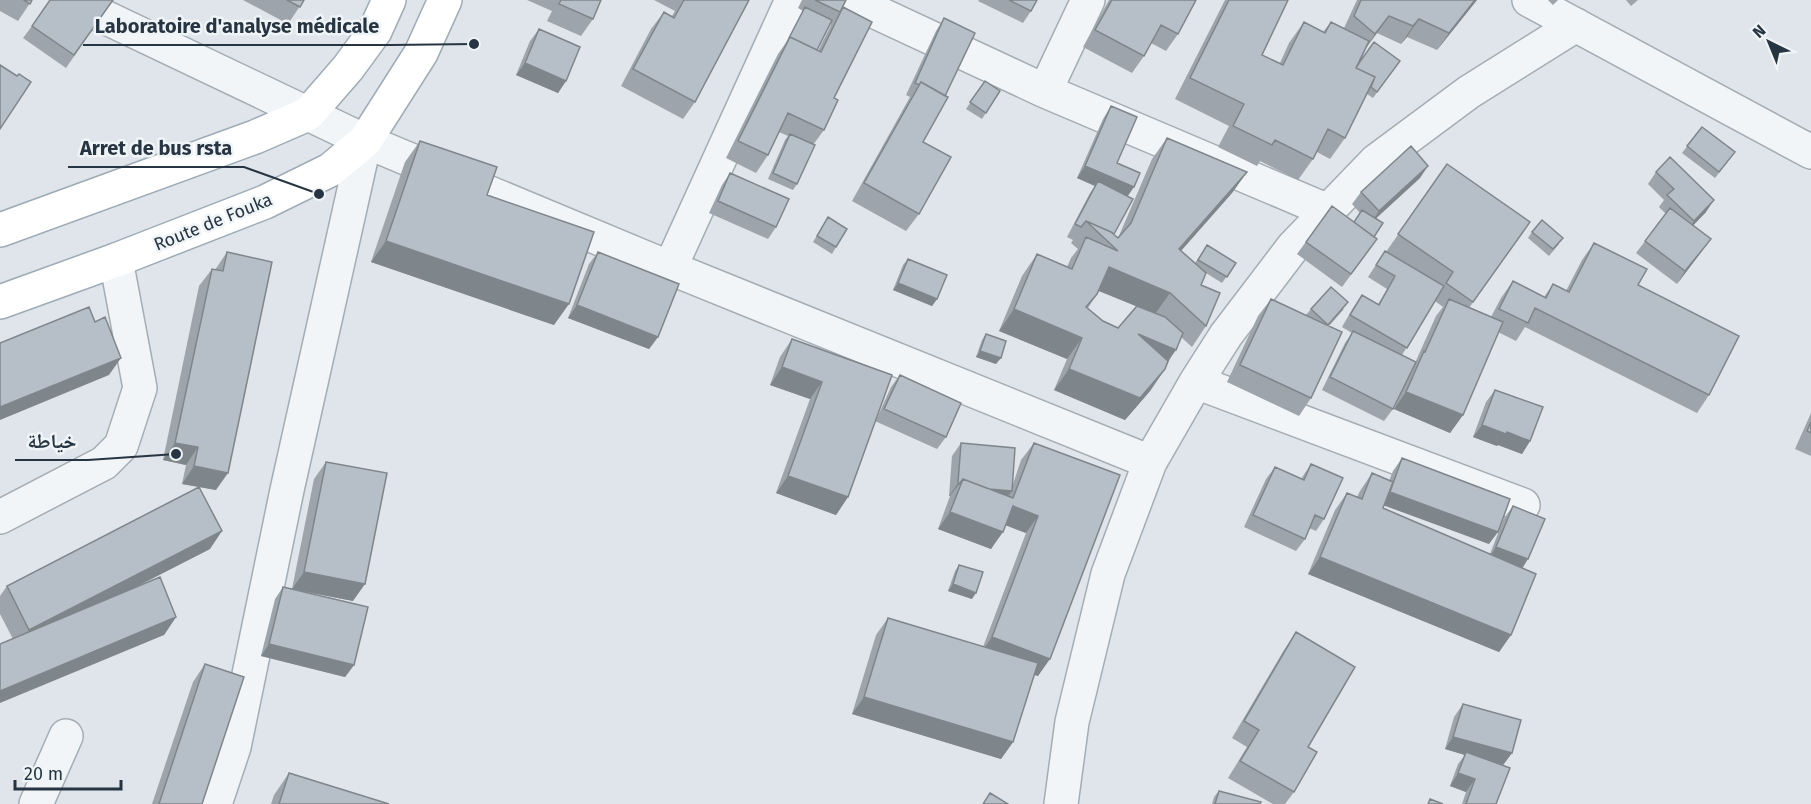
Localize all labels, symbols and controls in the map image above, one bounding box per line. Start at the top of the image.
callout: Laboratoire d'analyse médicale [83,7,391,45]
north arrow [1739,12,1799,72]
text: Laboratoire d'analyse médicale [95,14,379,38]
text: N [1749,21,1769,42]
callout: Arret de bus rsta [68,129,244,167]
text: Arret de bus rsta [79,136,232,160]
street label: Route de Fouka [151,188,275,256]
callout: خياطة [15,422,88,460]
text: خياطة [27,429,77,453]
scale bar [15,753,122,791]
text: 20 m [24,763,63,785]

